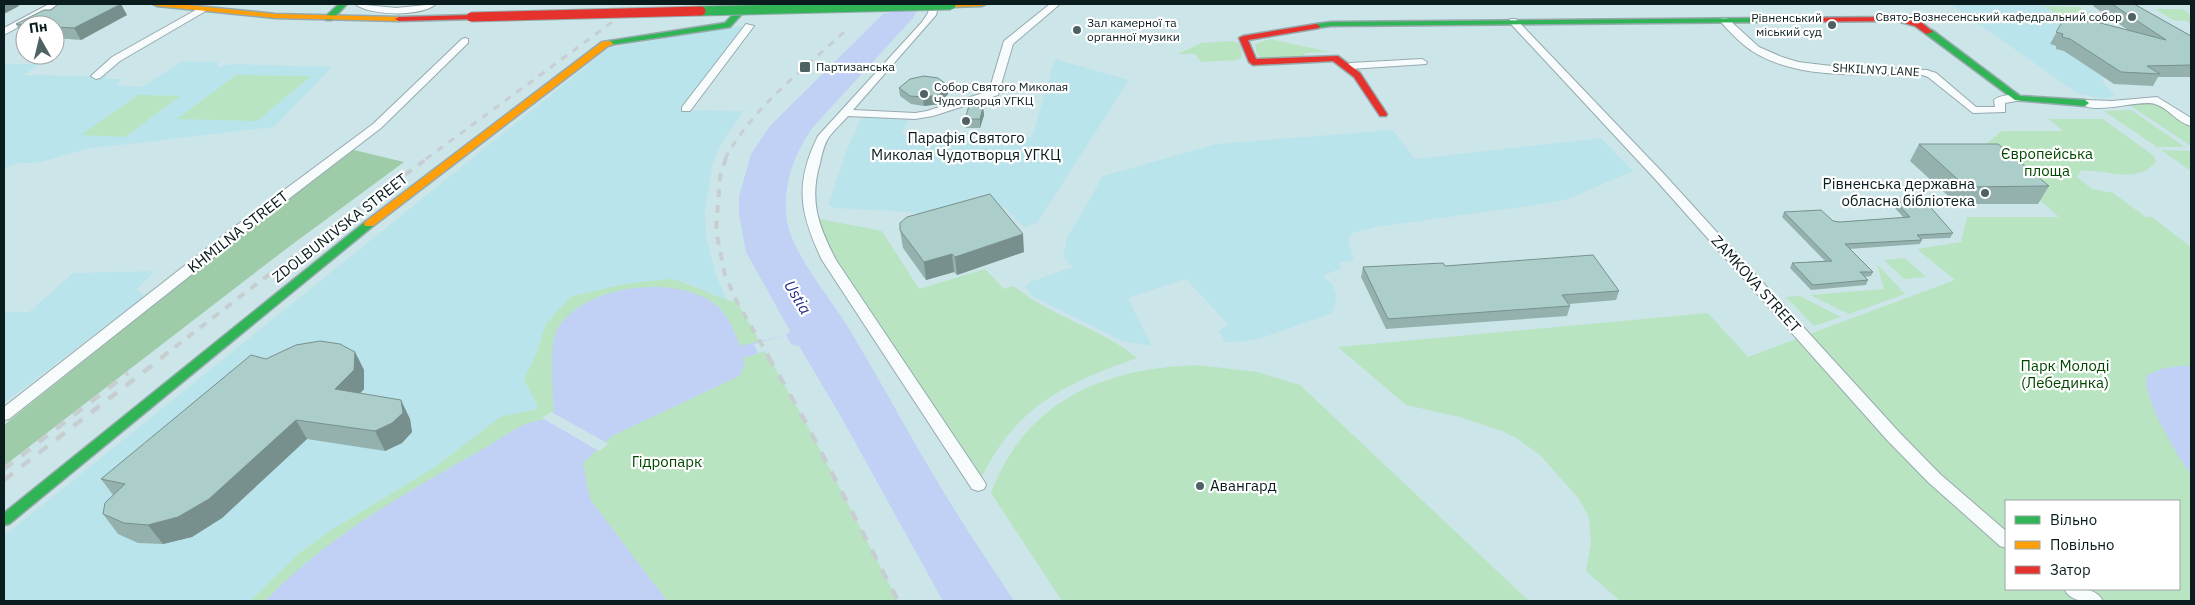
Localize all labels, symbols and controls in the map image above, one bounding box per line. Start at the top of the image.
place label: Свято-Вознесенський кафедральний собор [1875,9,2122,24]
place label: Рівненський міський суд [1751,10,1822,39]
marker: Свято-Вознесенський кафедральний собор [2126,11,2138,23]
north arrow [15,15,65,65]
place label: Зал камерної та органної музики [1087,15,1180,44]
text: Пн [28,17,49,37]
marker: Рівненський міський суд [1826,19,1838,31]
marker: Зал камерної та органної музики [1071,24,1083,36]
place label: Партизанська [816,59,895,74]
marker: Партизанська [798,60,812,74]
street label: SHKILNYJ LANE [1832,60,1920,79]
place label: Собор Святого Миколая Чудотворця УГКЦ [934,79,1068,108]
marker: Собор Святого Миколая Чудотворця УГКЦ [918,88,930,100]
marker: Парафія Святого Миколая Чудотворця УГКЦ [960,115,972,127]
place label: Парафія Святого Миколая Чудотворця УГКЦ [871,128,1061,164]
park label: Європейська площа [2001,144,2093,180]
street label: ZDOLBUNIVSKA STREET [268,169,412,286]
place label: Рівненська державна обласна бібліотека [1823,174,1975,210]
street label: KHMILNA STREET [184,186,292,277]
marker: Рівненська державна обласна бібліотека [1979,187,1991,199]
street label: ZAMKOVA STREET [1708,231,1805,337]
water label: Ustia [780,276,816,318]
park label: Парк Молоді (Лебединка) [2021,356,2109,392]
park label: Гідропарк [632,452,702,471]
place label: Авангард [1210,476,1277,495]
marker: Авангард [1194,480,1206,492]
legend [2005,500,2180,590]
text: Вільно [2050,510,2097,529]
text: Повільно [2050,535,2114,554]
text: Затор [2050,560,2091,579]

